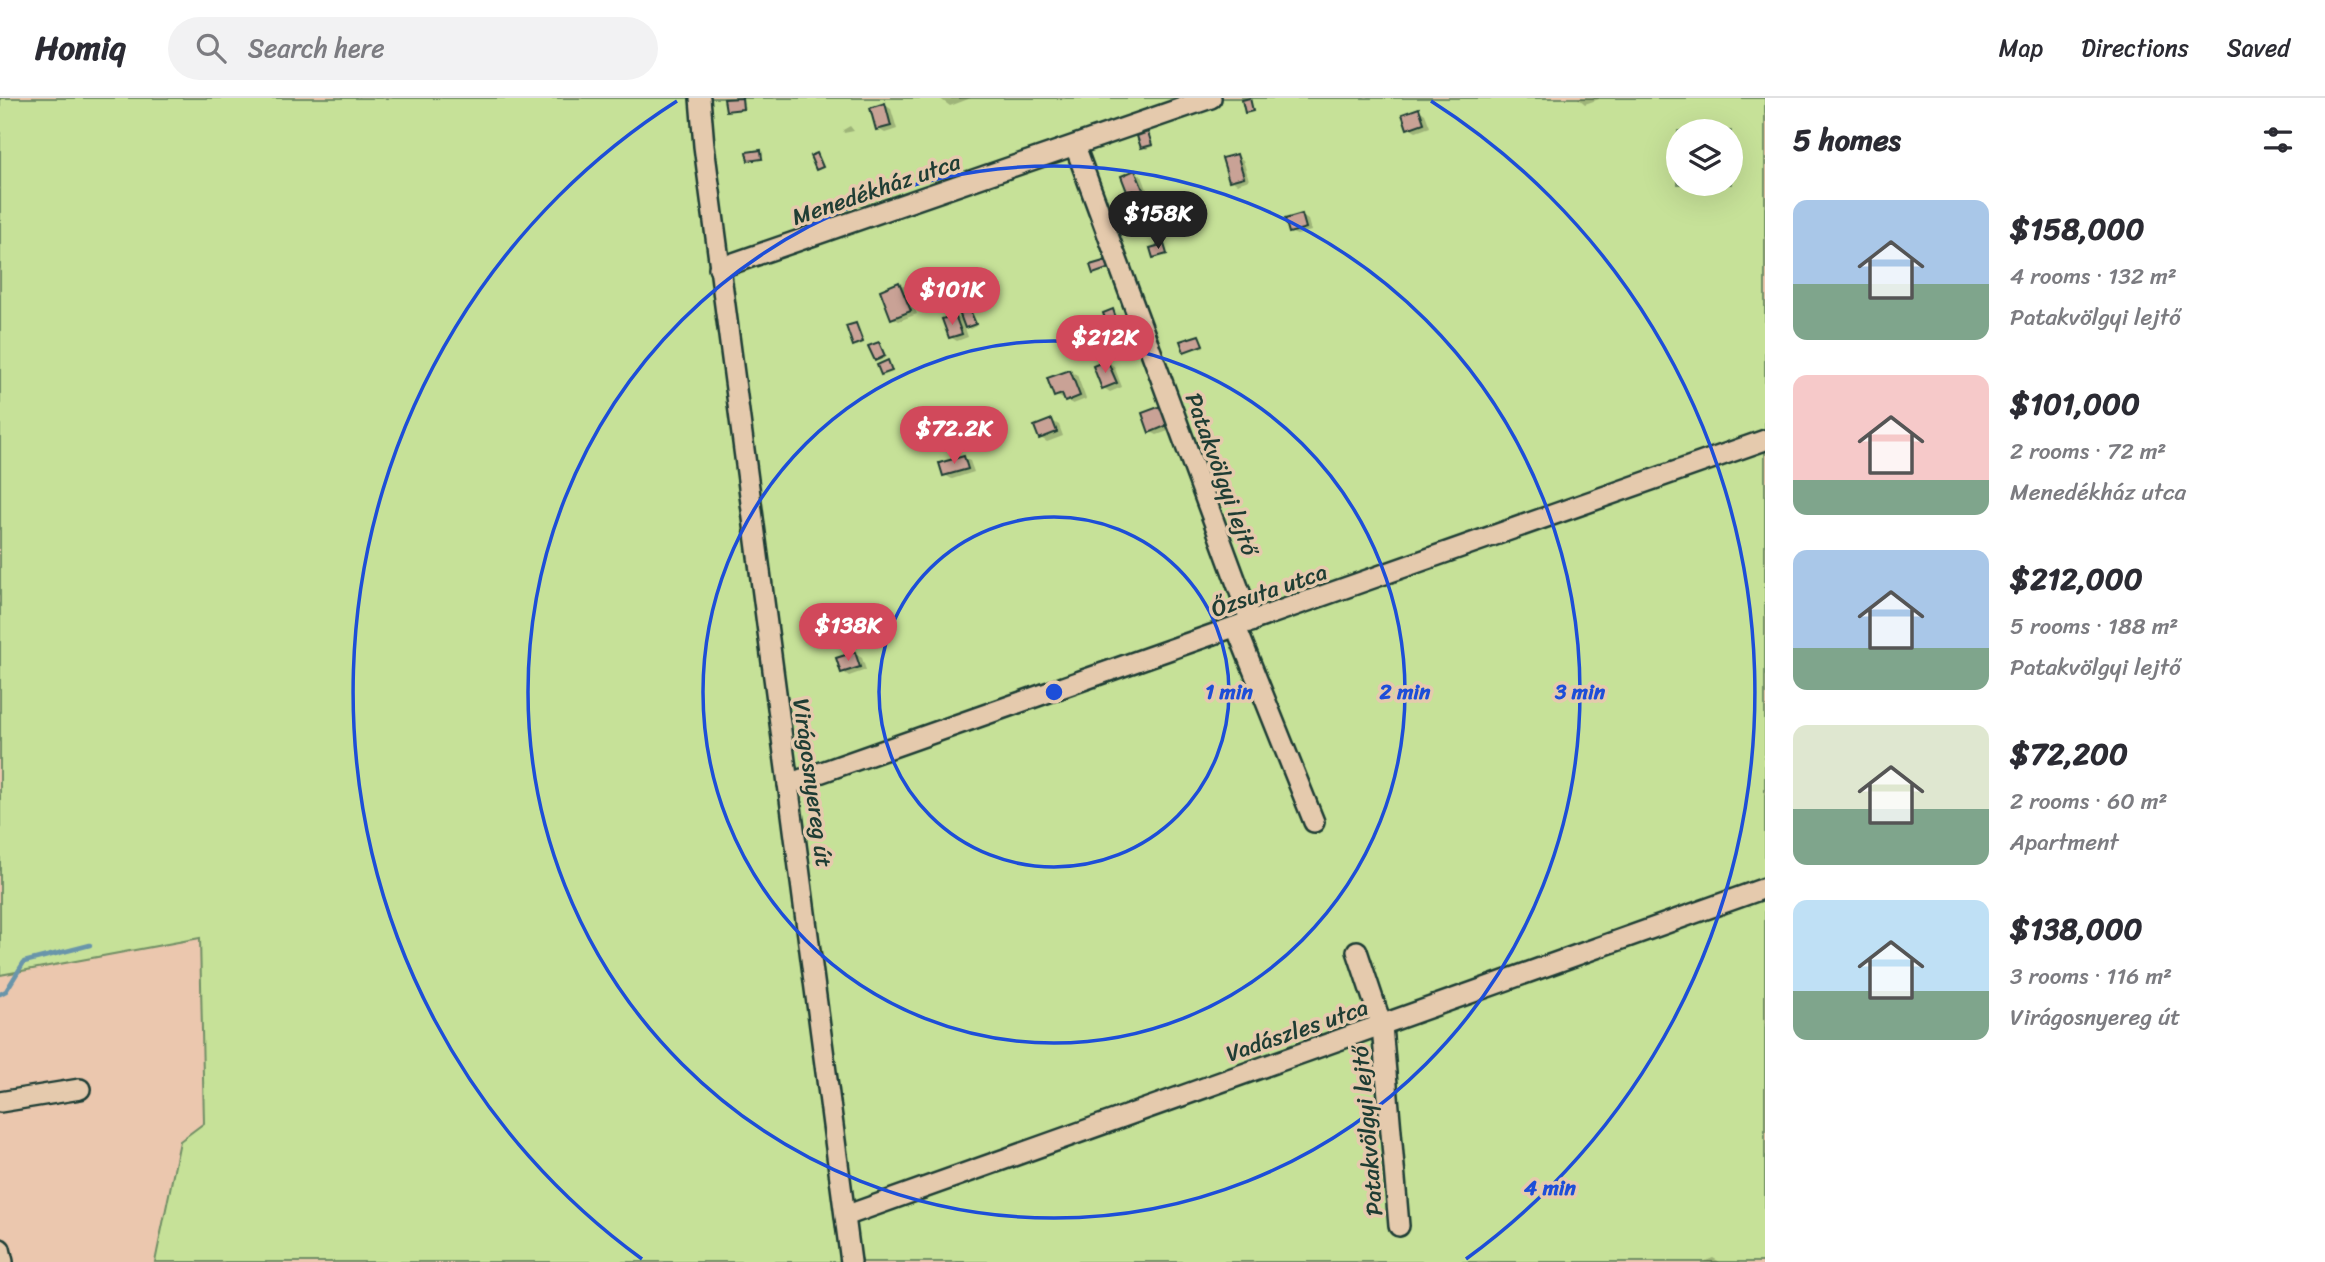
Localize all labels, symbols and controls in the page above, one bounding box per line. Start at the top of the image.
search box [168,17,658,80]
text: Homiq [35,19,126,77]
text: Search here [248,25,385,71]
text: Map [1999,27,2043,69]
text: Directions [2081,27,2189,69]
text: Saved [2227,27,2290,69]
icon: search [192,29,230,67]
text: 5 homes [1793,113,1901,167]
map controls [1666,119,1743,196]
button: layers [1666,119,1743,196]
icon: filters [2259,121,2297,159]
street label: Menedékház utca [786,141,967,238]
pin: $158K [1109,192,1207,251]
text: $158K [1124,193,1192,234]
text: $158,000 [2010,202,2144,256]
icon: home [1849,228,1933,312]
text: 4 rooms · 132 m² [2010,256,2177,297]
pin: $101K [903,268,1001,327]
text: $101K [920,269,984,310]
text: Patakvölgyi lejtő [2010,297,2181,338]
pin: $212K [1056,316,1154,375]
text: $212K [1072,317,1138,358]
text: $101,000 [2010,377,2140,431]
street label: Patakvölgyi lejtő [1173,387,1270,563]
icon: home [1849,403,1933,487]
pin: $72.2K [897,406,1011,466]
text: $72.2K [916,408,992,449]
text: 2 rooms · 72 m² [2010,431,2166,472]
text: Menedékház utca [2010,472,2186,513]
street label: Őzsuta utca [1205,551,1333,630]
text: $212,000 [2010,552,2143,606]
icon: home [1849,578,1933,662]
pin: $138K [799,603,897,663]
text: $138K [815,605,881,646]
text: 5 rooms · 188 m² [2010,606,2178,647]
text: Patakvölgyi lejtő [2010,647,2181,688]
text: 1 min [1205,673,1254,711]
text: 2 min [1379,673,1431,711]
text: 3 min [1554,673,1606,711]
centre of rings [1042,680,1066,704]
street label: Virágosnyereg út [780,696,845,870]
text: $72,200 [2010,727,2128,781]
icon: home [1849,753,1933,837]
text: 2 rooms · 60 m² [2010,781,2168,822]
text: Apartment [2010,822,2119,863]
text: $138,000 [2010,902,2143,956]
icon: home [1849,928,1933,1012]
text: 3 rooms · 116 m² [2010,956,2172,997]
street label: Vadászles utca [1220,987,1374,1074]
text: Virágosnyereg út [2010,997,2180,1038]
street label: Patakvölgyi lejtő [1340,1043,1395,1218]
text: 4 min [1523,1169,1577,1207]

